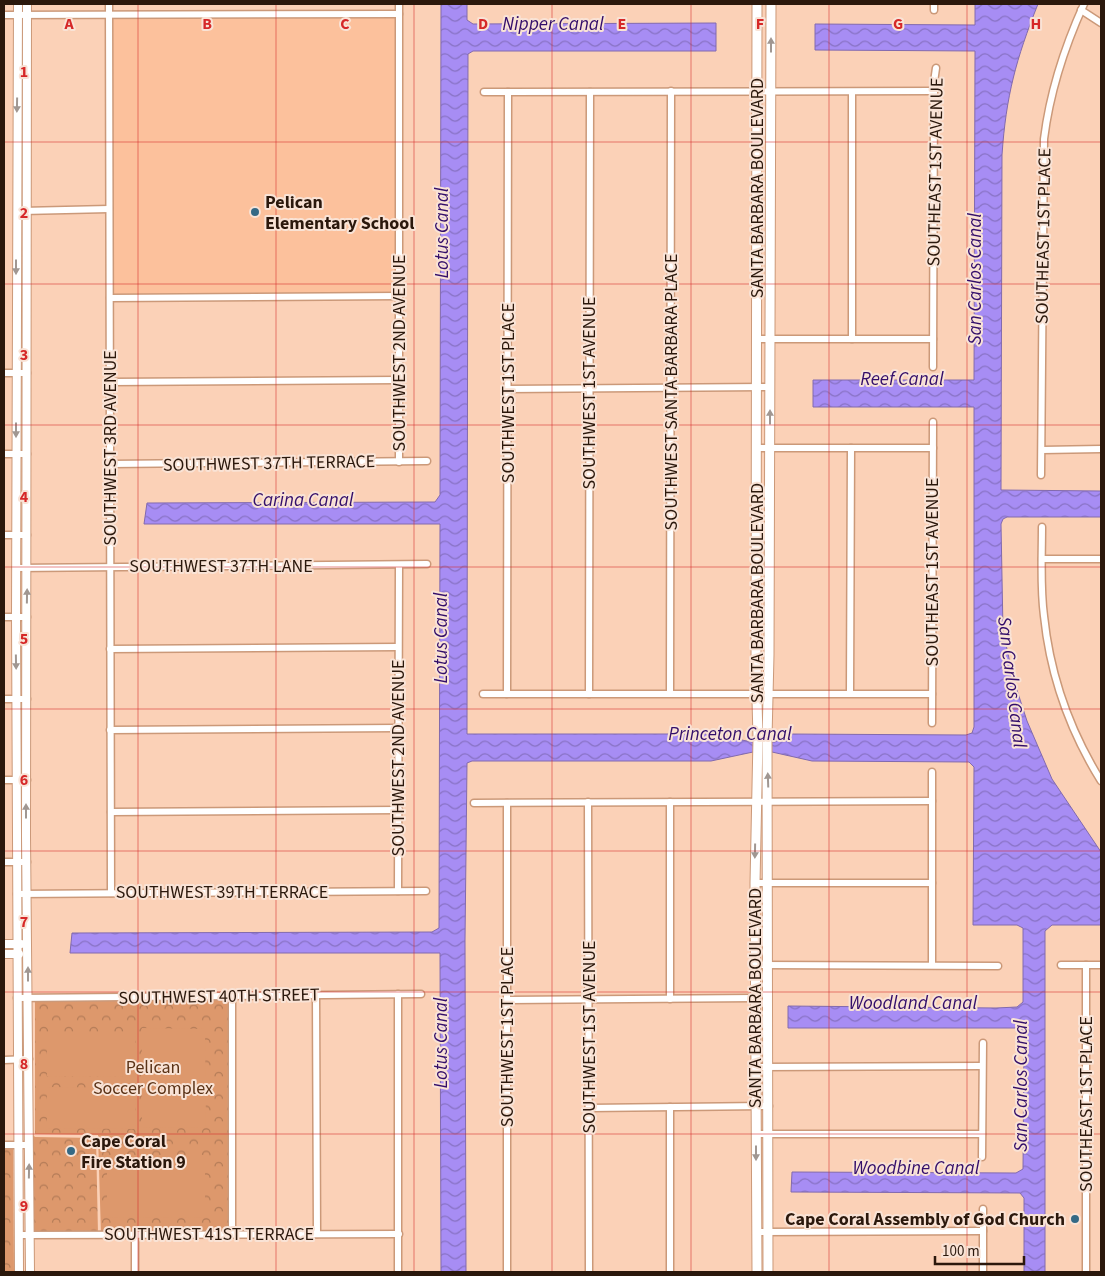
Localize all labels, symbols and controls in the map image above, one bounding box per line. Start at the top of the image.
water label: Nipper Canal [502,11,604,38]
text: A [63,13,74,35]
text: B [202,13,212,35]
text: C [340,13,350,35]
text: D [478,13,488,35]
text: E [618,13,626,35]
text: F [756,13,764,35]
text: G [893,13,903,35]
text: H [1031,13,1041,35]
one-way arrow [767,37,775,53]
text: 1 [20,61,28,83]
street label: SOUTHEAST 1ST AVENUE [921,77,950,267]
street label: SANTA BARBARA BOULEVARD [745,78,770,298]
one-way arrow [12,97,20,113]
street label: SOUTHEAST 1ST PLACE [1029,148,1058,324]
water label: Lotus Canal [429,187,456,279]
place label: Pelican Elementary School [265,190,415,236]
text: 2 [20,202,28,224]
marker: Pelican Elementary School [249,206,261,218]
water label: San Carlos Canal [962,213,989,345]
street label: SOUTHWEST SANTA BARBARA PLACE [659,254,684,530]
street label: SOUTHWEST 2ND AVENUE [387,255,412,451]
one-way arrow [12,260,20,276]
street label: SOUTHWEST 1ST AVENUE [577,296,602,490]
street label: SOUTHWEST 1ST PLACE [496,303,521,483]
text: 3 [20,344,28,366]
street label: SOUTHWEST 3RD AVENUE [98,350,123,546]
water label: Reef Canal [860,366,944,393]
one-way arrow [766,409,774,425]
one-way arrow [12,422,20,438]
street label: SOUTHWEST 37TH TERRACE [163,449,375,478]
street label: SOUTHEAST 1ST AVENUE [920,478,945,666]
street label: SANTA BARBARA BOULEVARD [745,483,770,703]
text: 4 [20,486,29,508]
water label: Carina Canal [252,487,354,514]
street label: SOUTHWEST 37TH LANE [129,554,313,579]
one-way arrow [23,588,31,604]
water label: Lotus Canal [428,592,455,684]
water label: San Carlos Canal [990,615,1033,750]
text: 5 [20,628,28,650]
one-way arrow [12,655,20,671]
street label: SOUTHWEST 2ND AVENUE [386,660,411,856]
water label: Princeton Canal [668,721,792,748]
text: 6 [20,769,28,791]
one-way arrow [764,772,772,788]
one-way arrow [22,803,30,819]
one-way arrow [751,843,759,859]
street label: SOUTHWEST 39TH TERRACE [116,880,328,905]
street label: SANTA BARBARA BOULEVARD [743,888,768,1108]
text: 7 [20,911,28,933]
street label: SOUTHWEST 1ST AVENUE [577,940,602,1134]
street label: SOUTHWEST 1ST PLACE [495,947,520,1127]
one-way arrow [24,965,32,981]
street label: SOUTHWEST 40TH STREET [118,982,320,1011]
water label: Woodland Canal [849,990,977,1017]
water label: Lotus Canal [428,997,455,1089]
street label: SOUTHEAST 1ST PLACE [1074,1016,1099,1192]
water label: San Carlos Canal [1008,1020,1035,1152]
text: 8 [20,1053,28,1075]
park label: Pelican Soccer Complex [93,1055,213,1101]
place label: Cape Coral Fire Station 9 [81,1129,186,1175]
marker: Cape Coral Fire Station 9 [65,1145,77,1157]
one-way arrow [752,1145,760,1161]
water label: Woodbine Canal [852,1155,980,1182]
one-way arrow [25,1163,33,1179]
text: 9 [20,1195,28,1217]
place label: Cape Coral Assembly of God Church [785,1207,1065,1232]
marker: Cape Coral Assembly of God Church [1069,1213,1081,1225]
street label: SOUTHWEST 41ST TERRACE [104,1222,314,1247]
scale bar [935,1234,1024,1266]
text: 100 m [942,1241,980,1262]

